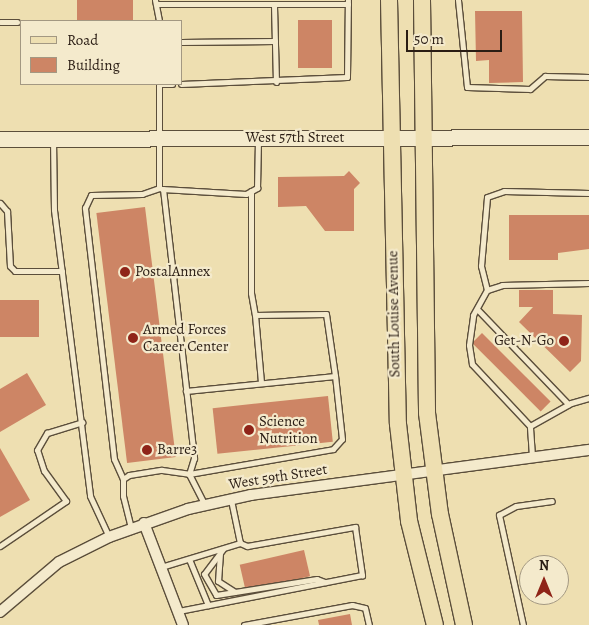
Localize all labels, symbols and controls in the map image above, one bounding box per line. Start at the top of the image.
legend [20,20,182,85]
scale bar [409,20,505,52]
text: 50 m [414,29,444,49]
text: Road [67,30,98,50]
text: Building [67,55,120,75]
street label: West 57th Street [245,129,345,147]
street label: South Louise Avenue [384,250,404,378]
place label: PostalAnnex [135,263,210,281]
marker: PostalAnnex [119,266,131,278]
place label: Armed Forces Career Center [143,320,229,355]
marker: Armed Forces Career Center [127,332,139,344]
place label: Get-N-Go [494,332,554,350]
marker: Get-N-Go [558,335,570,347]
place label: Science Nutrition [259,412,318,447]
marker: Science Nutrition [243,424,255,436]
place label: Barre3 [157,441,197,459]
marker: Barre3 [141,444,153,456]
street label: West 59th Street [227,460,329,494]
north arrow [519,555,569,605]
text: N [539,556,549,575]

